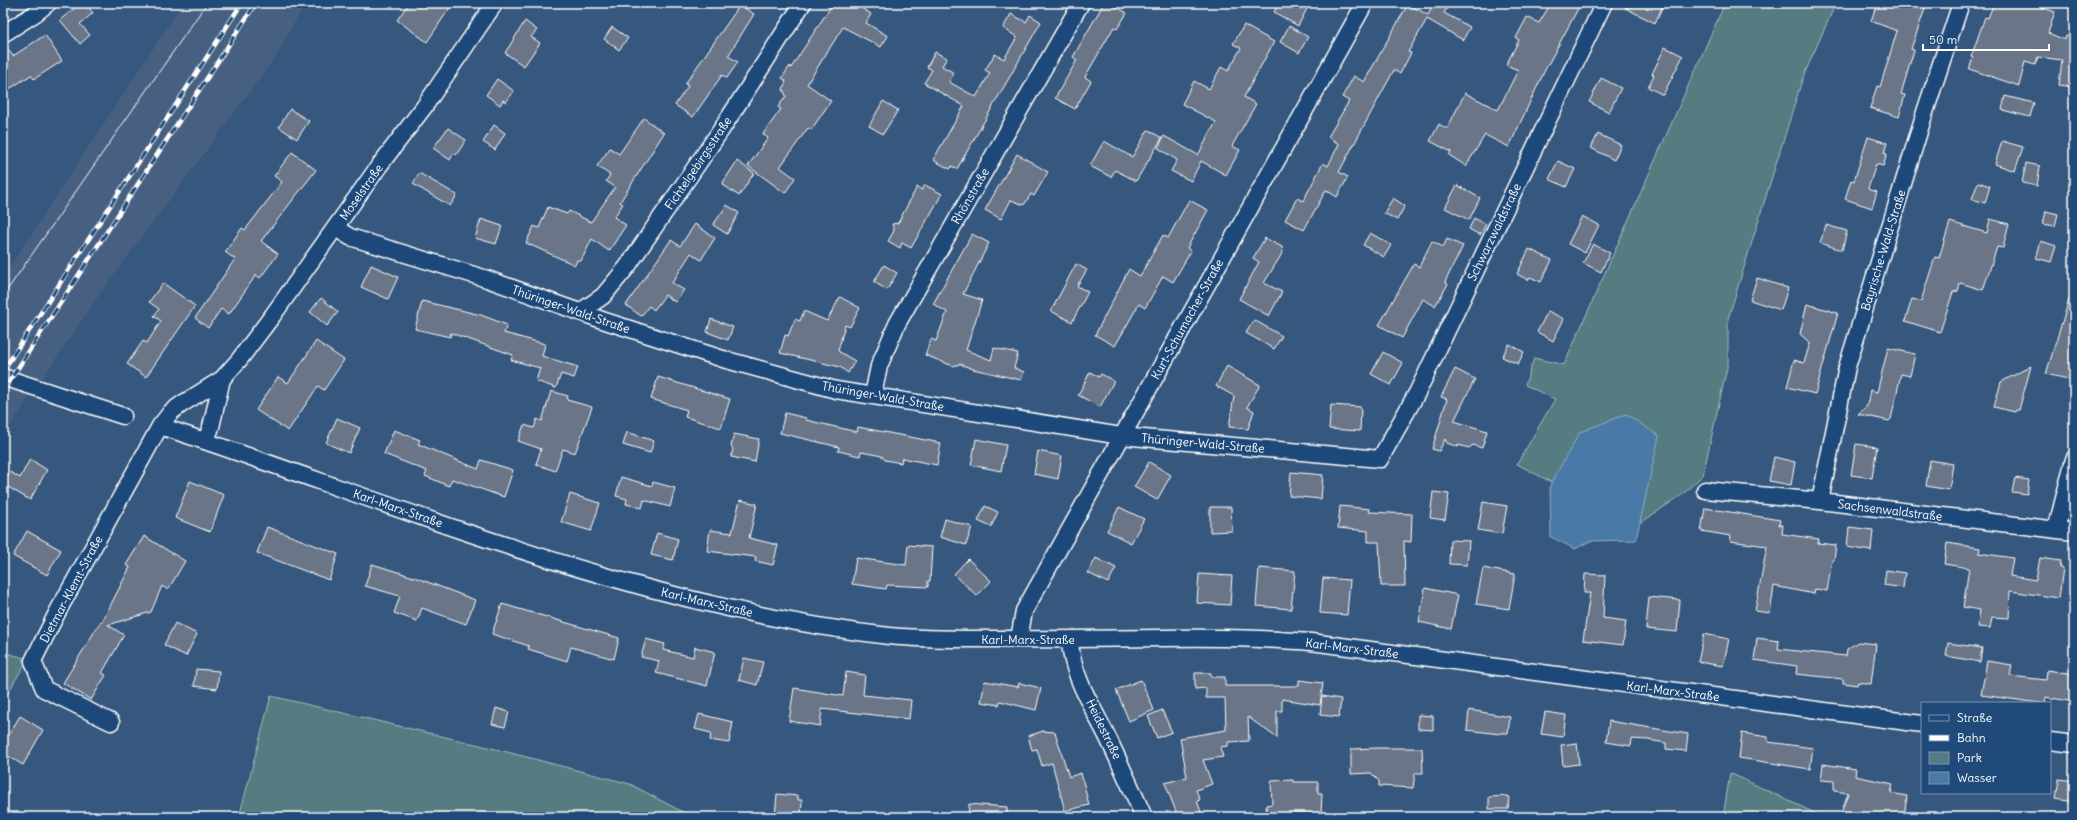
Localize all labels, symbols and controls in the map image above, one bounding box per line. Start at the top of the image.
scale bar [1923,26,2049,52]
text: 50 m [1929,32,1958,47]
street label: Fichtelgebirgsstraße [661,114,735,212]
street label: Moselstraße [336,161,386,223]
street label: Rhönstraße [948,165,992,227]
street label: Schwarzwaldstraße [1464,181,1524,283]
street label: Bayrische-Wald-Straße [1857,188,1909,312]
street label: Kurt-Schumacher-Straße [1148,256,1226,382]
street label: Thüringer-Wald-Straße [510,282,632,336]
street label: Thüringer-Wald-Straße [821,378,945,414]
street label: Thüringer-Wald-Straße [1141,430,1265,456]
street label: Karl-Marx-Straße [351,486,445,530]
street label: Sachsenwaldstraße [1837,496,1943,524]
street label: Dietmar-Klemt-Straße [36,533,106,645]
street label: Karl-Marx-Straße [660,584,754,620]
street label: Karl-Marx-Straße [981,632,1075,647]
street label: Karl-Marx-Straße [1305,635,1399,661]
street label: Karl-Marx-Straße [1626,678,1720,704]
street label: Heidestraße [1083,696,1125,762]
legend [1921,702,2051,794]
text: Straße [1957,710,1992,725]
text: Bahn [1957,730,1986,745]
text: Park [1957,750,1982,765]
text: Wasser [1957,770,1997,785]

